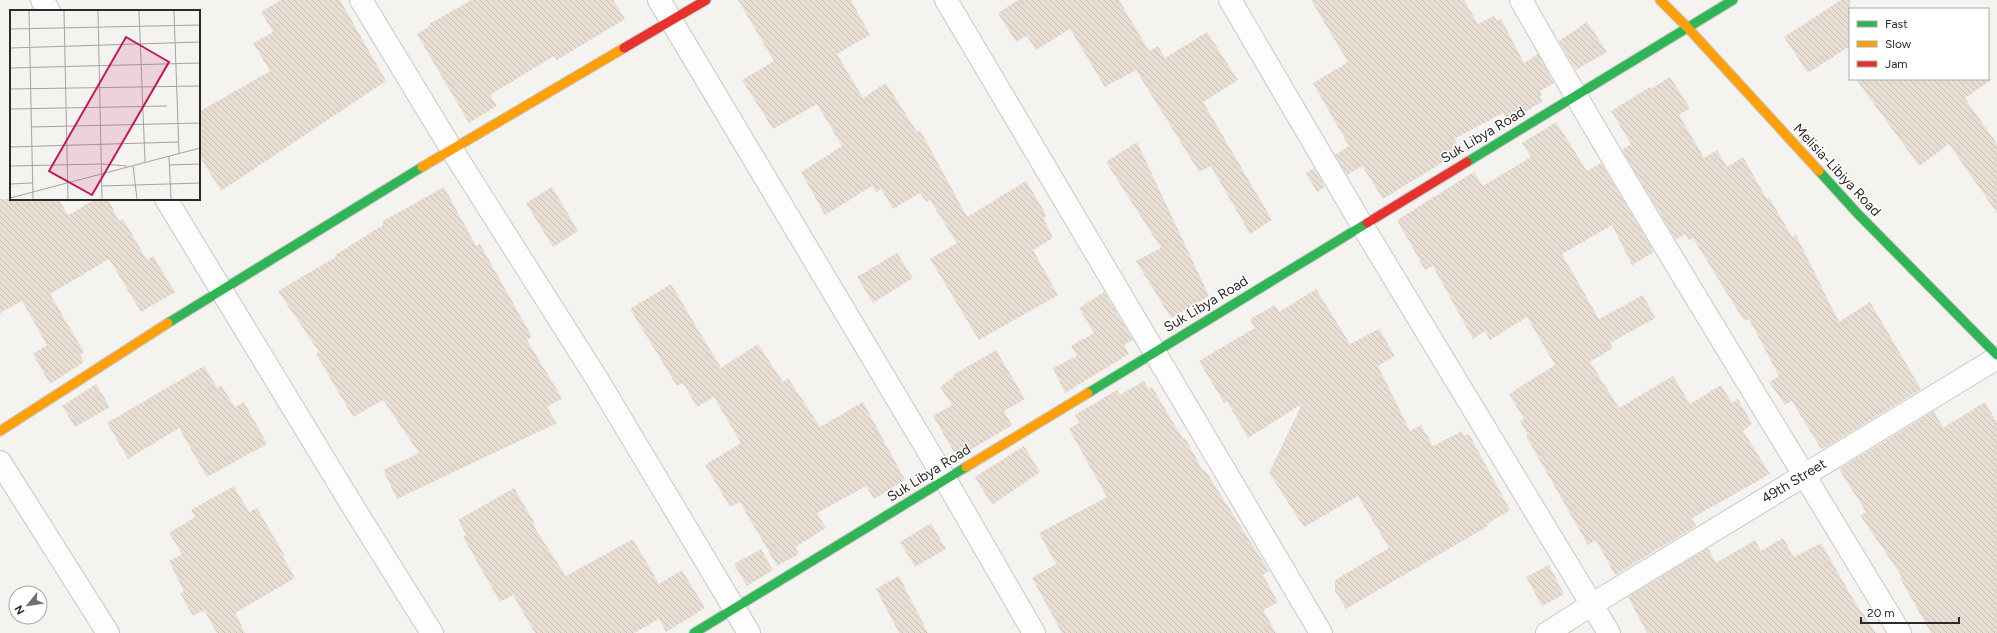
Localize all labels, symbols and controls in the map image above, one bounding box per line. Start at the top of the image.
legend [1849,8,1989,80]
inset map [10,10,200,200]
text: Fast [1885,17,1908,31]
text: Slow [1885,37,1912,51]
text: Jam [1885,57,1908,71]
street label: Suk Libya Road [1438,103,1528,167]
street label: Melisia-Libiya Road [1790,120,1884,220]
street label: Suk Libya Road [1161,272,1251,336]
street label: Suk Libya Road [884,441,974,505]
street label: 49th Street [1759,455,1829,507]
north arrow [8,585,48,625]
scale bar [1861,599,1959,625]
text: N [12,603,28,617]
text: 20 m [1867,606,1895,620]

